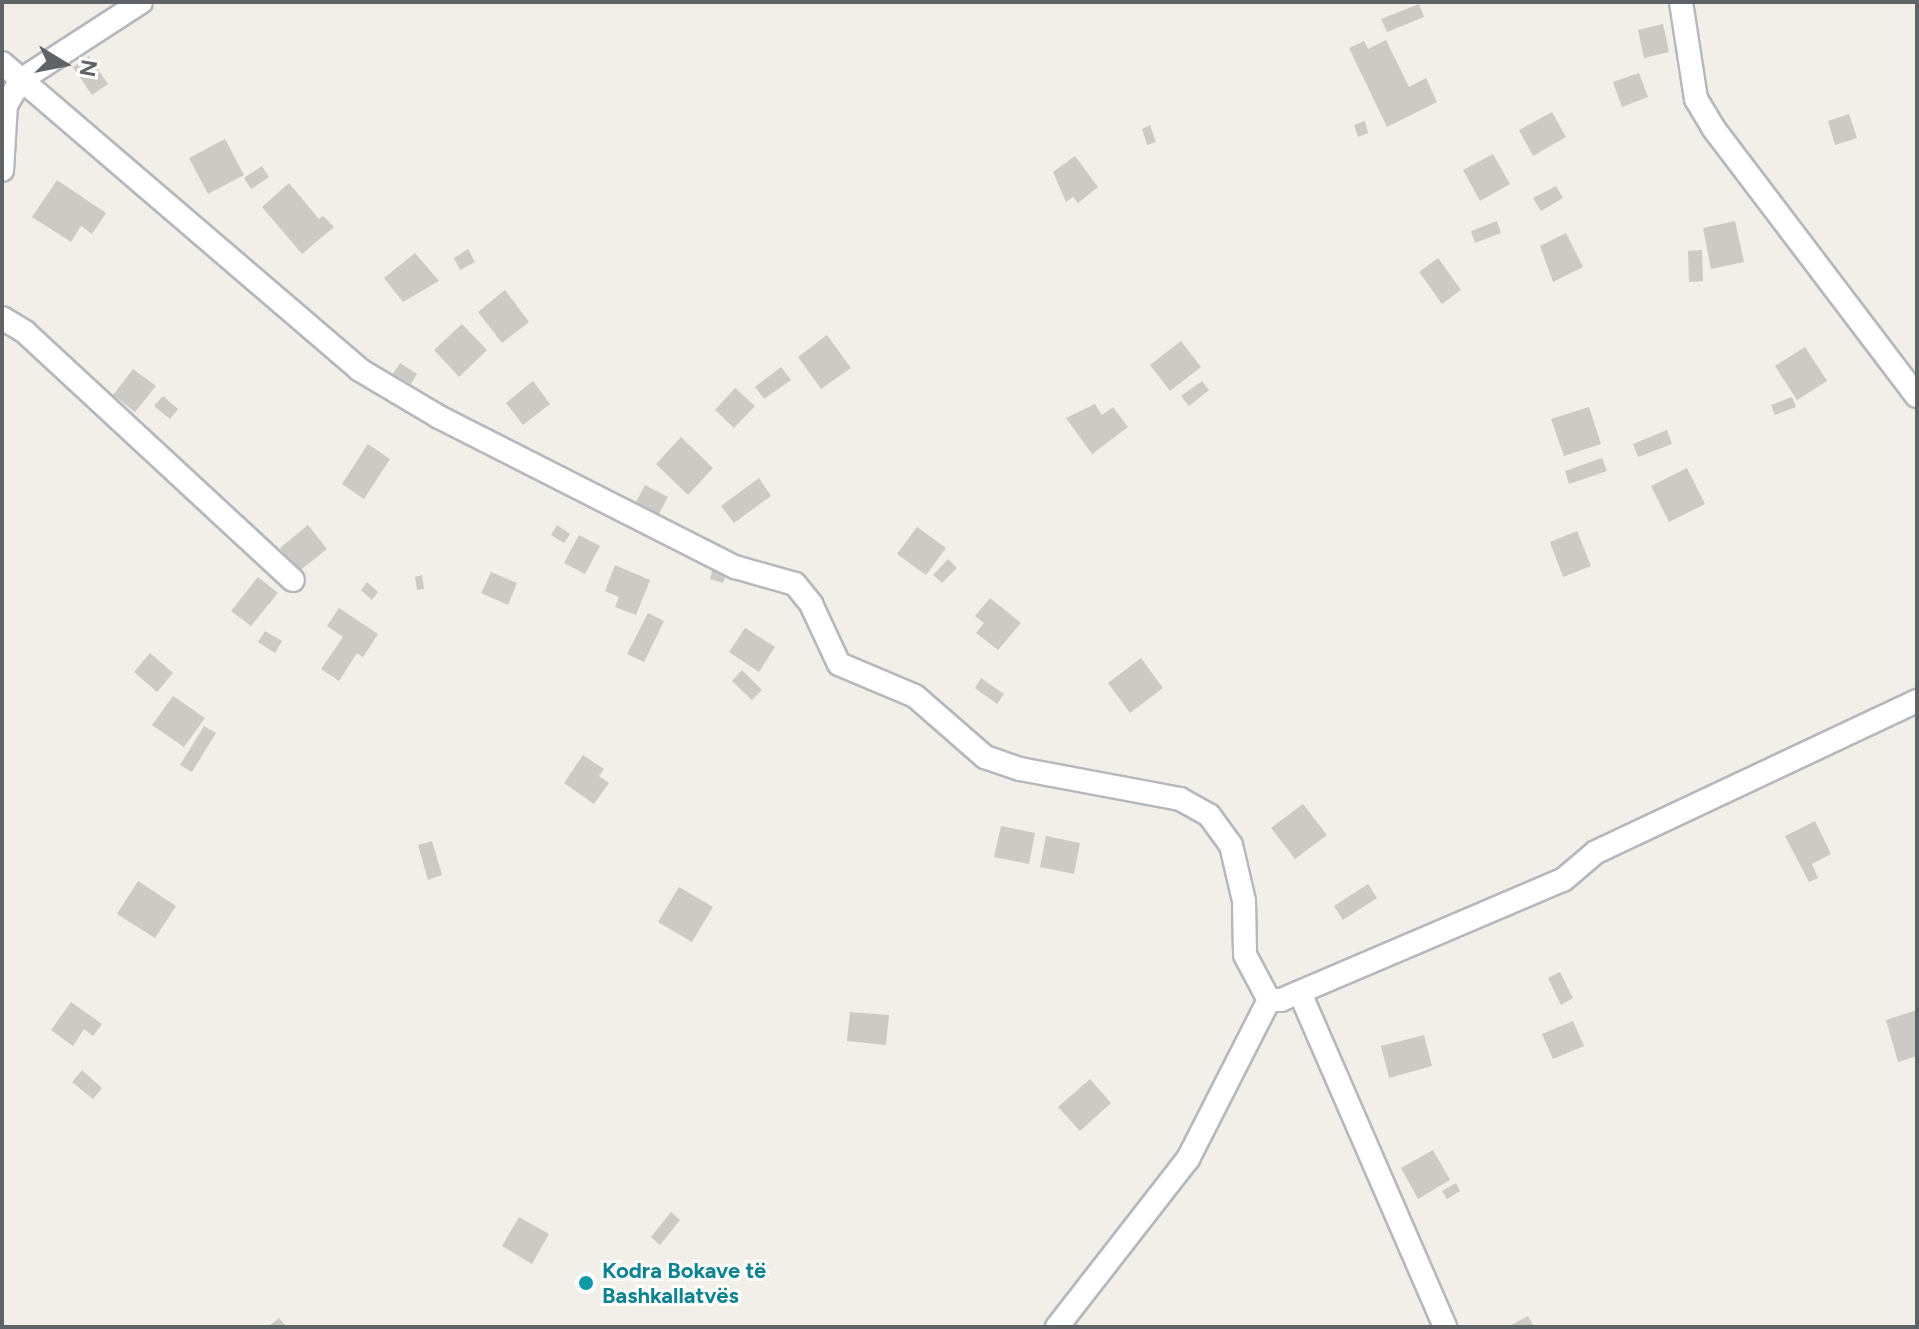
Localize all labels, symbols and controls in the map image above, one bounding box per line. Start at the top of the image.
north arrow [24,24,104,104]
text: N [73,58,103,79]
place label: Kodra Bokave të Bashkallatvës [602,1257,766,1308]
marker: Kodra Bokave të Bashkallatvës [577,1274,595,1292]

